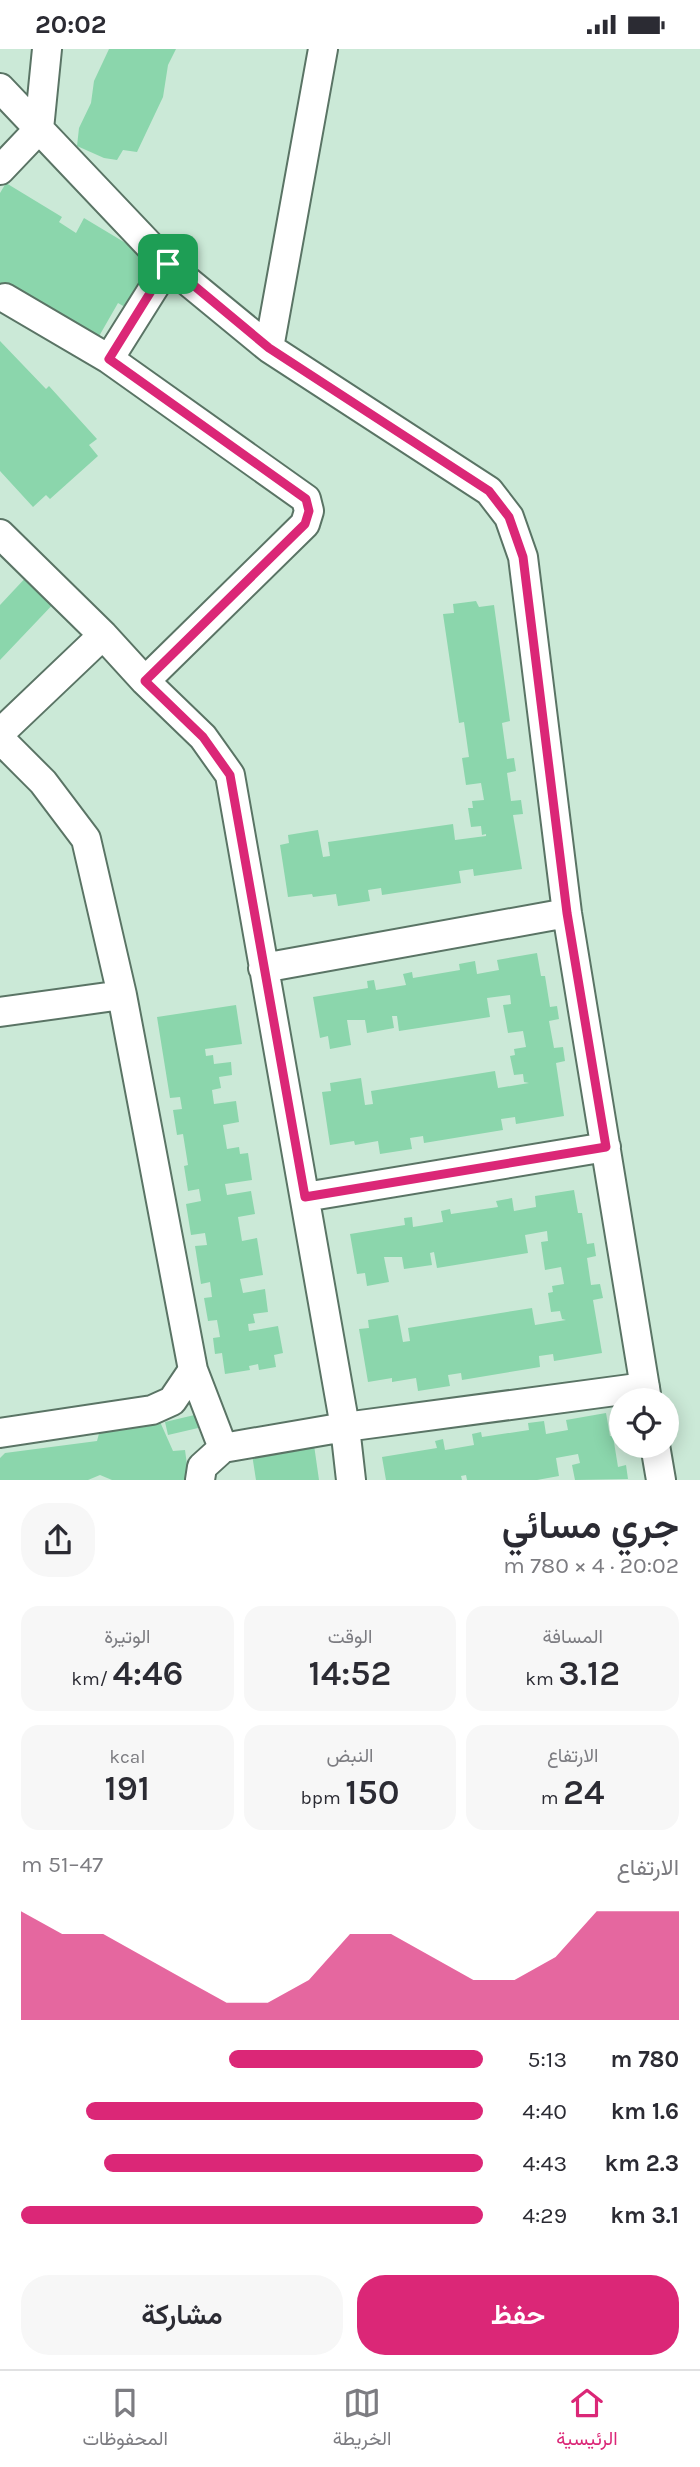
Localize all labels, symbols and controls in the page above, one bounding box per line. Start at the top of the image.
text: 20:02 [35,9,106,40]
pin [138,234,198,294]
icon: arrive [149,245,187,283]
map controls [609,1388,679,1458]
button: locate [609,1388,679,1458]
button: share [21,1503,95,1577]
text: جري مسائي [502,1503,679,1548]
text: 20:02 · 4 × 780 m [503,1552,679,1579]
text: الوتيرة [104,1626,151,1648]
text: الوقت [328,1626,372,1648]
text: المسافة [543,1626,603,1648]
text: 4:46 [112,1653,183,1694]
text: 14:52 [309,1653,391,1694]
text: 3.12 [558,1653,620,1694]
text: /km [71,1668,112,1690]
text: km [525,1668,558,1690]
text: النبض [327,1745,374,1767]
text: الارتفاع [547,1745,598,1767]
text: kcal [109,1746,145,1768]
text: 191 [105,1768,150,1809]
text: 150 [345,1772,399,1813]
text: 24 [563,1772,605,1813]
text: bpm [301,1787,345,1809]
text: m [541,1787,563,1809]
text: 47–51 m [21,1851,103,1878]
text: الارتفاع [617,1854,679,1881]
text: 5:13 [528,2046,567,2073]
text: 780 m [610,2046,679,2073]
text: 4:40 [522,2098,567,2125]
text: 1.6 km [611,2098,679,2125]
text: 4:43 [522,2150,567,2177]
text: 2.3 km [605,2150,679,2177]
text: 4:29 [522,2202,567,2229]
text: 3.1 km [610,2202,679,2229]
button: مشاركة [21,2275,343,2355]
button: حفظ [357,2275,679,2355]
tab: المحفوظات [82,2384,168,2455]
tab: الخريطة [333,2384,391,2455]
tab: الرئيسية [556,2384,618,2455]

